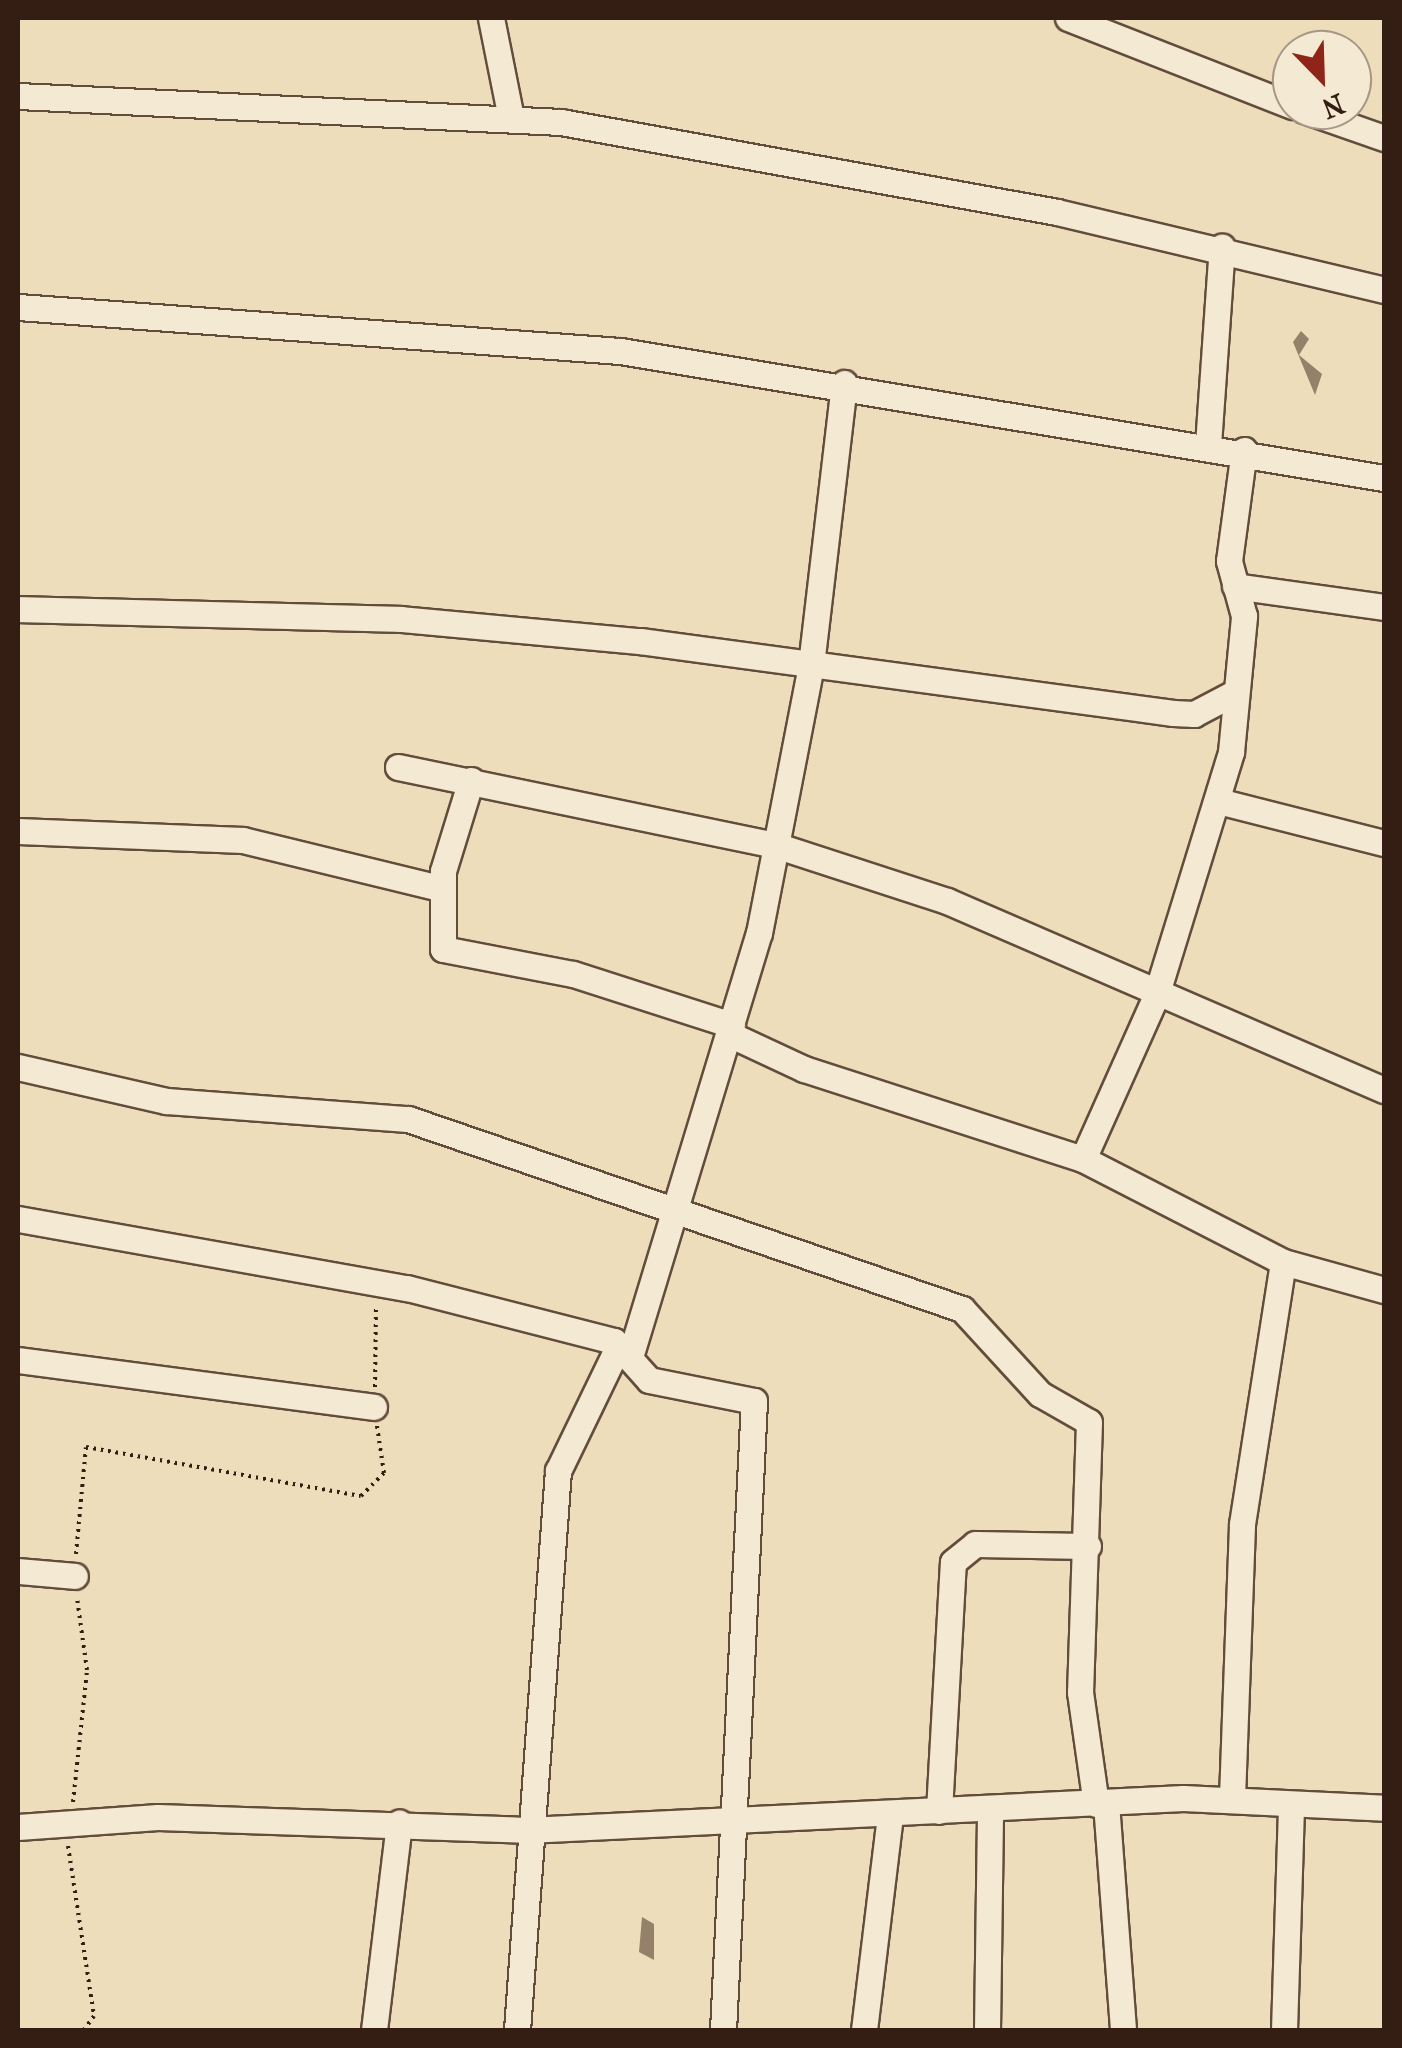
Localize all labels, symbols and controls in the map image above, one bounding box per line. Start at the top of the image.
north arrow [1272,30,1372,130]
text: N [1317,87,1349,126]

